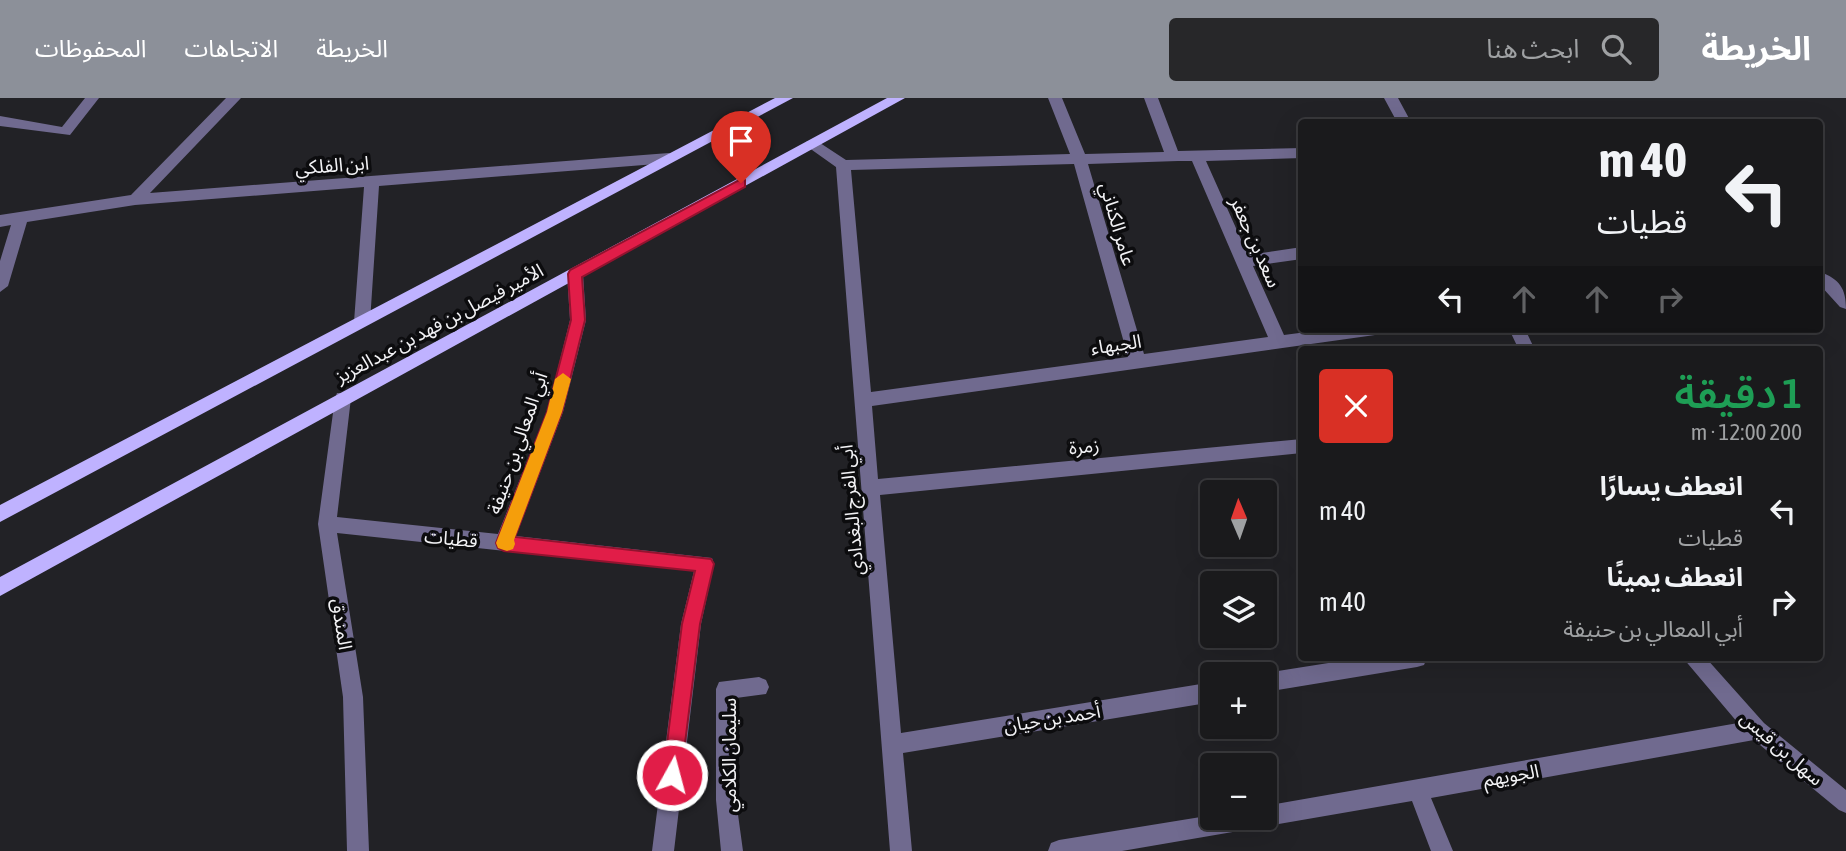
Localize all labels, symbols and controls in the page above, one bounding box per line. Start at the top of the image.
search box [1169,18,1659,81]
text: الخريطة [1701,29,1811,67]
icon: search [1597,30,1635,68]
text: ابحث هنا [1486,34,1579,64]
text: المحفوظات [35,35,146,62]
text: الاتجاهات [184,35,278,62]
text: الخريطة [316,35,388,62]
pin [711,111,771,183]
icon: arrive [722,122,760,160]
text: 40 m [1599,131,1687,187]
icon: left [1711,147,1802,238]
street label: ابن الفلكي [294,151,370,183]
street label: عامر الكناني [1091,180,1140,269]
street label: سعد بن جعفر [1225,192,1286,291]
text: قطيات [1597,203,1687,240]
street label: الأمير فيصل بن فهد بن عبدالعزيز [330,259,547,389]
icon: left [1432,280,1470,318]
icon: ahead [1505,280,1543,318]
icon: ahead [1578,280,1616,318]
icon: right [1651,280,1689,318]
street label: الجبهاء [1089,330,1143,359]
street label: أبي المعالي بن حنيفة [482,369,556,518]
button: close [1319,369,1393,443]
text: 1 دقيقة [1675,369,1802,417]
text: 200 m · 12:00 [1691,419,1802,445]
street label: زمرة [1068,433,1100,460]
street label: أبي الفرج البغدادي [834,443,872,576]
text: انعطف يسارًا [1600,471,1743,501]
north arrow [1200,480,1278,556]
map controls [1200,480,1277,830]
icon: left [1764,492,1802,530]
text: 40 m [1319,496,1366,526]
street label: قطيات [423,524,479,552]
text: قطيات [1678,525,1743,551]
text: انعطف يمينًا [1606,562,1743,592]
button: layers [1200,571,1277,648]
icon: right [1764,583,1802,621]
text: 40 m [1319,587,1366,617]
street label: المندق [327,597,357,651]
text: أبي المعالي بن حنيفة [1563,616,1743,642]
button: + [1200,662,1277,739]
street label: سليمان الكلامي [718,698,744,812]
street label: أحمد بن حيان [1002,699,1102,737]
street label: سهل بن قيس [1736,706,1828,791]
position arrow [635,738,709,812]
button: − [1200,753,1277,830]
street label: الجويهم [1481,759,1541,795]

